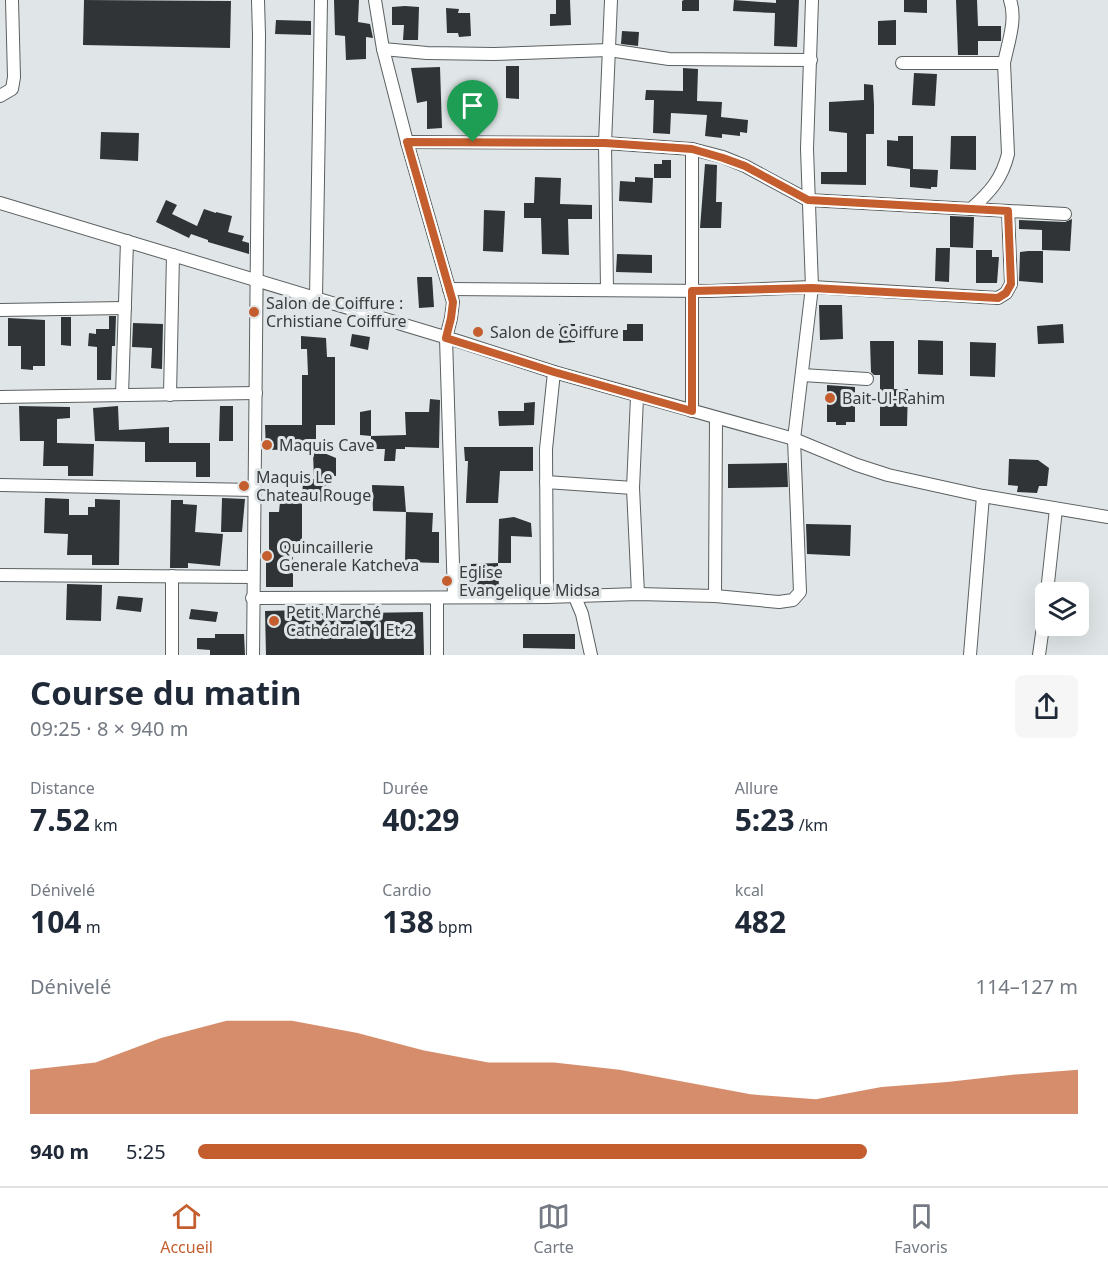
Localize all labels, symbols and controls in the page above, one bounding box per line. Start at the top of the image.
pin [447,80,498,142]
icon: arrive [456,89,489,122]
place label: Salon de Coiffure : Crhistiane Coiffure [266,292,406,332]
marker: Salon de Coiffure : Crhistiane Coiffure [247,305,261,319]
place label: Salon de Coiffure [490,321,619,343]
marker: Salon de Coiffure [471,325,485,339]
place label: Bait-Ul-Rahim [842,387,945,409]
marker: Bait-Ul-Rahim [823,391,837,405]
place label: Maquis Cave [279,434,374,456]
marker: Maquis Cave [260,438,274,452]
place label: Maquis Le Chateau Rouge [256,466,371,506]
marker: Maquis Le Chateau Rouge [237,479,251,493]
place label: Quincaillerie Generale Katcheva [279,536,419,576]
marker: Quincaillerie Generale Katcheva [260,549,274,563]
place label: Eglise Evangelique Midsa [459,561,600,601]
marker: Eglise Evangelique Midsa [440,574,454,588]
map controls [1035,582,1089,636]
button: layers [1035,582,1089,636]
place label: Petit Marché Cathédrale 1 Et 2 [286,601,414,641]
marker: Petit Marché Cathédrale 1 Et 2 [267,614,281,628]
text: Course du matin [30,670,301,715]
button: share [1015,675,1078,738]
text: 09:25 · 8 × 940 m [30,715,188,742]
text: Distance [30,777,95,799]
text: Durée [382,777,428,799]
text: Allure [735,777,778,799]
text: 7.52 [30,799,90,840]
text: 40:29 [382,799,459,840]
text: 5:23 [735,799,795,840]
text: km [90,814,118,836]
text: /km [795,814,828,836]
text: Dénivelé [30,879,95,901]
text: Cardio [382,879,431,901]
text: kcal [735,879,764,901]
text: 104 [30,901,81,942]
text: 138 [382,901,434,942]
text: 482 [735,901,786,942]
text: m [81,916,101,938]
text: bpm [434,916,473,938]
text: Dénivelé [30,973,111,1000]
text: 114–127 m [975,973,1078,1000]
text: 940 m [30,1138,89,1165]
text: 5:25 [126,1138,166,1165]
tab: Accueil [160,1200,213,1258]
tab: Carte [533,1200,574,1258]
tab: Favoris [894,1200,948,1258]

